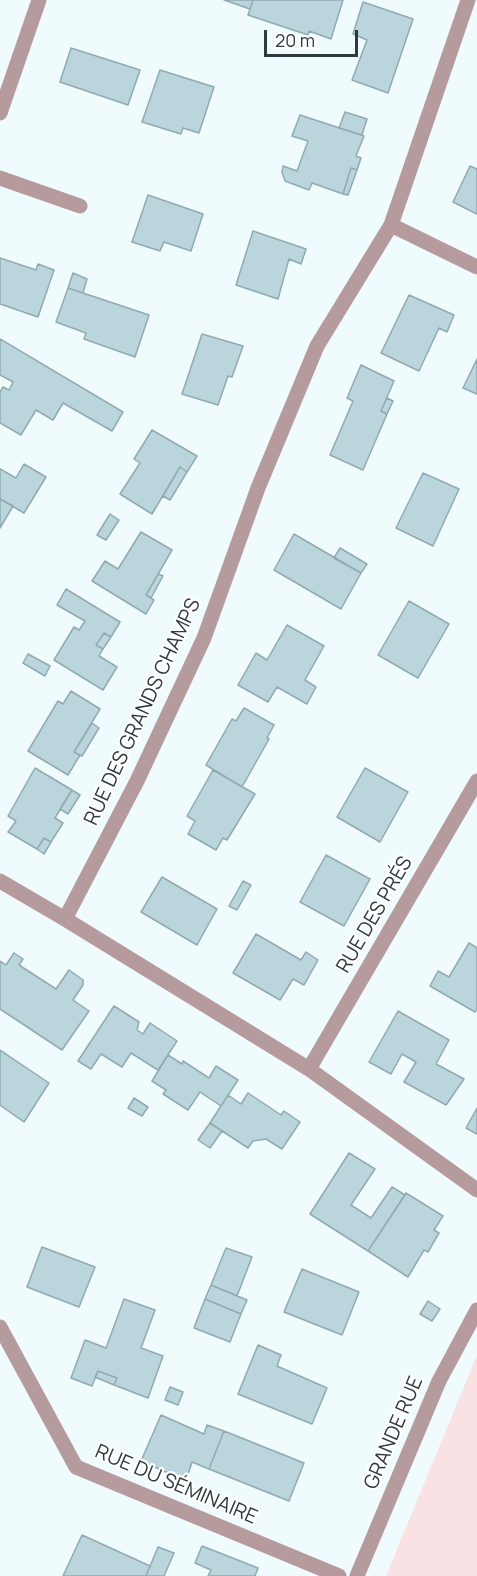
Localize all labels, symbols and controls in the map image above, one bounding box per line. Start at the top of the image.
scale bar [267,18,362,56]
text: 20 m [275,28,315,52]
street label: RUE DES GRANDS CHAMPS [80,595,206,829]
street label: RUE DES PRÉS [332,852,418,978]
street label: GRANDE RUE [360,1373,428,1493]
street label: RUE DU SÉMINAIRE [91,1440,261,1530]

